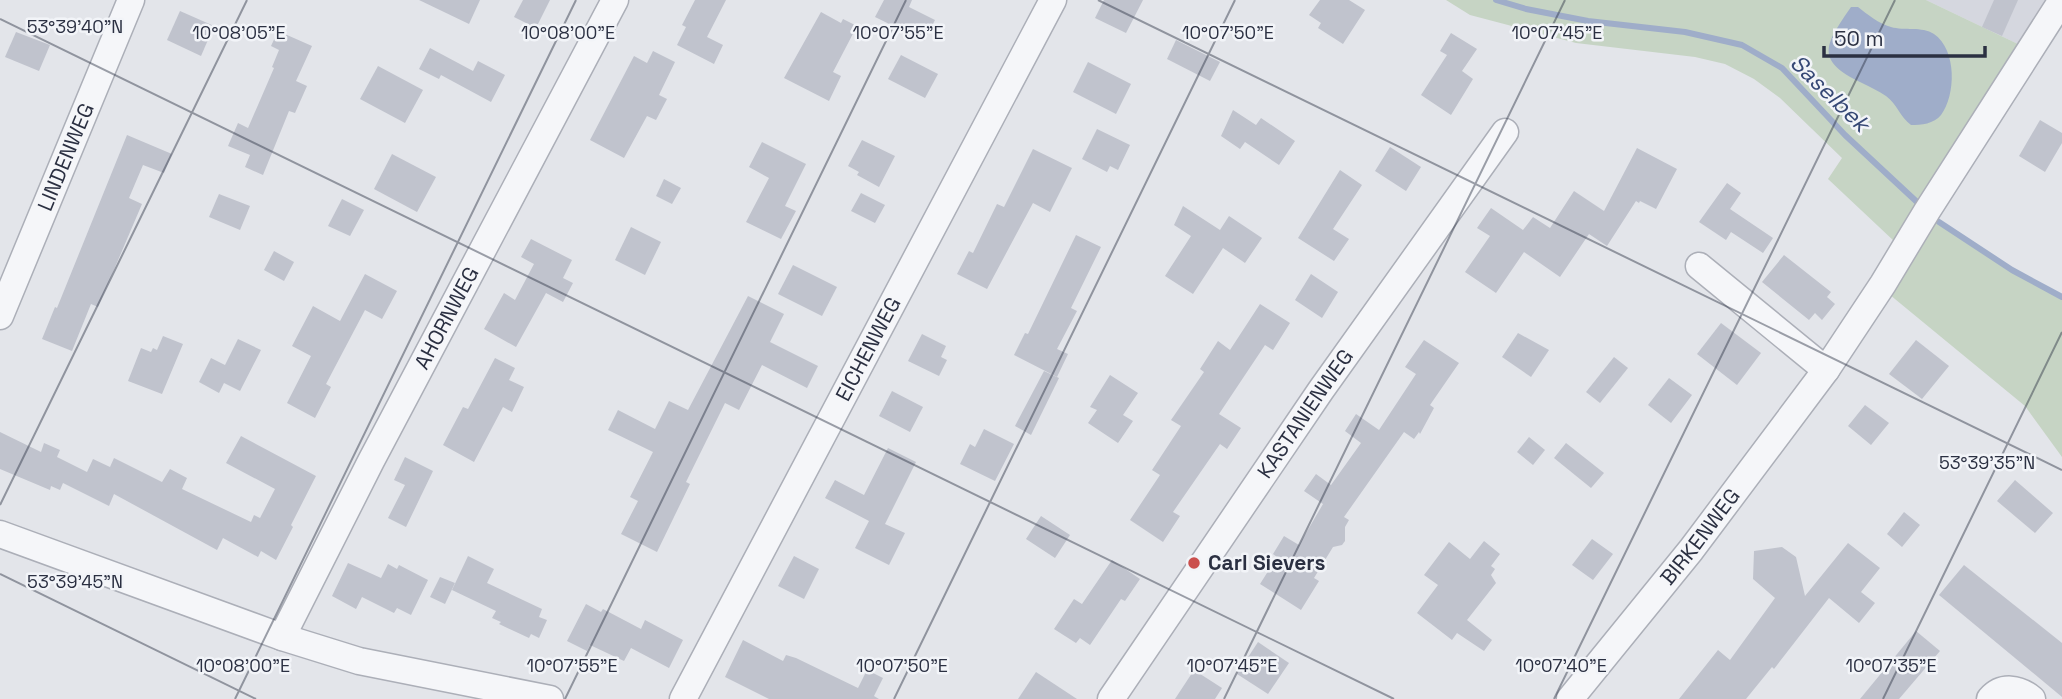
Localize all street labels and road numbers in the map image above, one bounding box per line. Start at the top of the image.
street label: LINDENWEG [31,99,100,215]
street label: AHORNWEG [408,262,484,374]
street label: EICHENWEG [829,292,906,406]
street label: KASTANIENWEG [1251,344,1359,483]
street label: BIRKENWEG [1654,483,1746,590]

